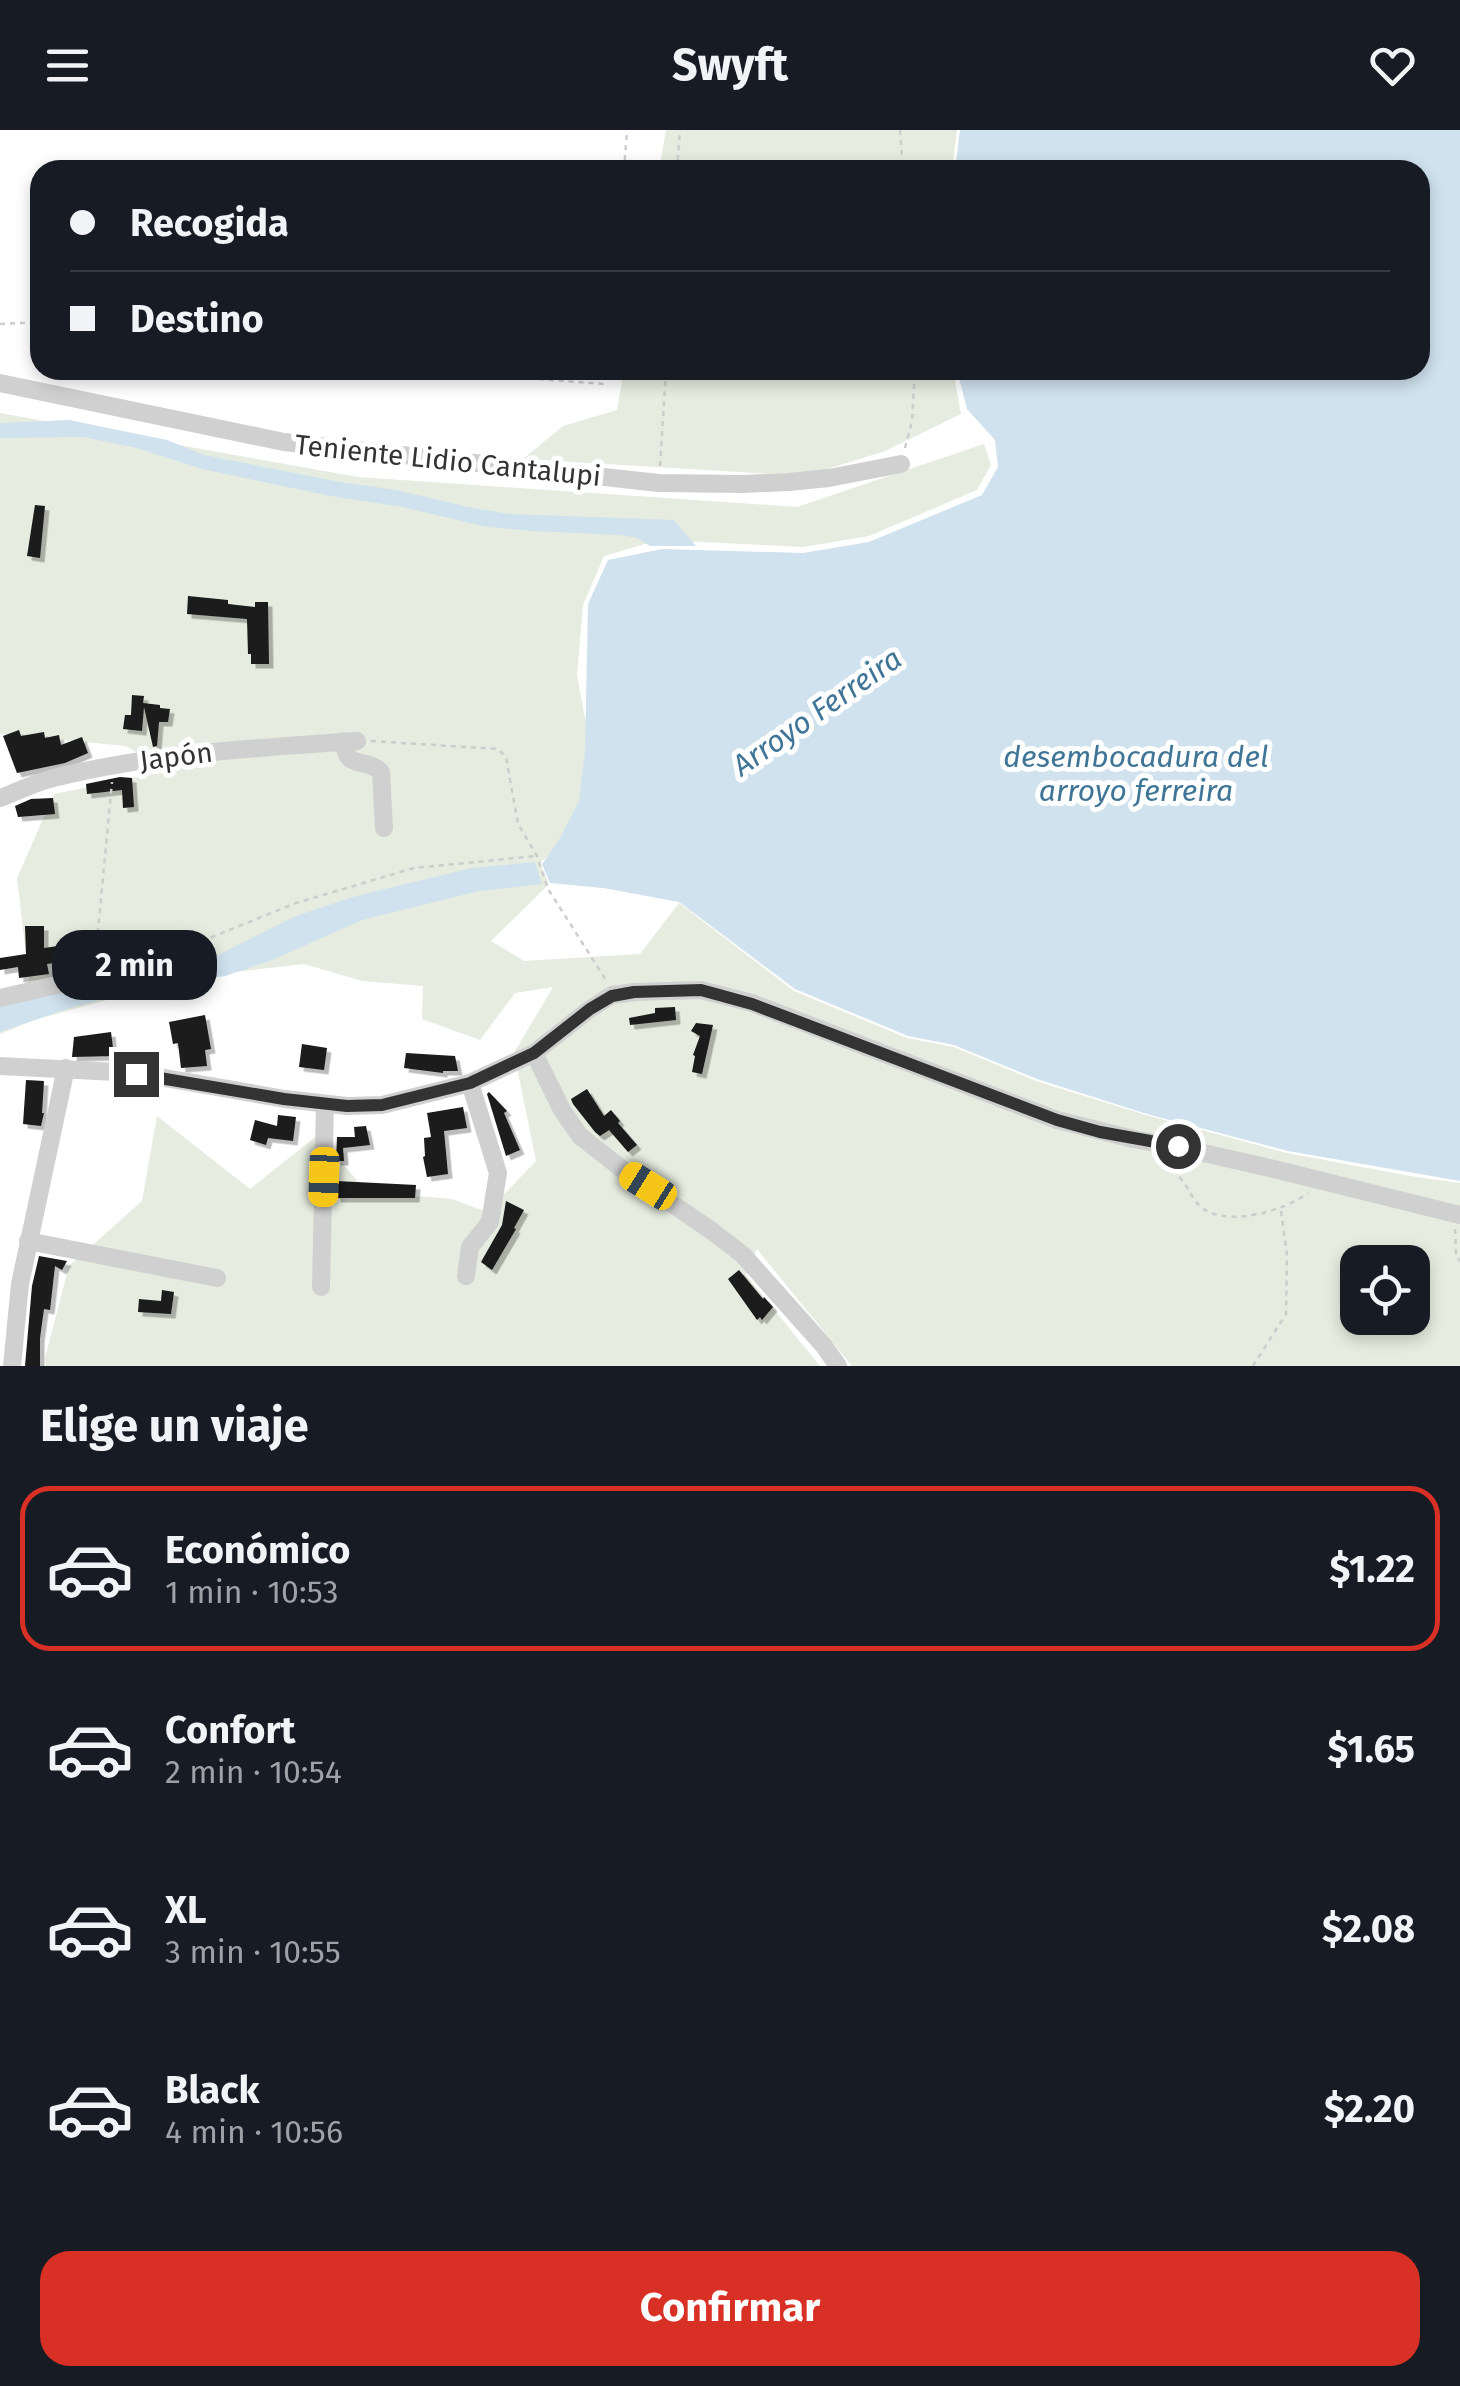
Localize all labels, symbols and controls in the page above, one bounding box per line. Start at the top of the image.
icon: menu [40,38,95,93]
text: Swyft [672,38,788,92]
icon: heart [1365,38,1420,93]
text: Recogida [130,200,289,246]
text: Destino [130,296,264,342]
street label: Teniente Lidio Cantalupi [293,428,603,493]
water label: Arroyo Ferreira [725,640,909,784]
street label: Japón [138,736,214,777]
water label: desembocadura del arroyo ferreira [1003,739,1269,809]
callout: 2 min [54,929,218,999]
text: 2 min [95,946,174,984]
route end [114,1052,159,1097]
route start [1156,1124,1201,1169]
car [308,1146,340,1208]
car [615,1157,681,1215]
map controls [1340,1245,1430,1335]
button: locate [1340,1245,1430,1335]
text: Elige un viaje [40,1399,308,1453]
icon: car [45,1524,135,1614]
text: Económico [165,1527,350,1573]
text: $1.22 [1329,1546,1415,1592]
text: 1 min · 10:53 [165,1573,338,1611]
icon: car [45,1704,135,1794]
text: Confort [165,1707,295,1753]
text: $1.65 [1328,1726,1415,1772]
text: 2 min · 10:54 [165,1753,342,1791]
icon: car [45,1884,135,1974]
text: XL [165,1887,207,1933]
text: $2.08 [1322,1906,1415,1952]
text: 3 min · 10:55 [165,1933,341,1971]
icon: car [45,2064,135,2154]
text: Black [165,2067,260,2113]
text: $2.20 [1324,2086,1415,2132]
text: 4 min · 10:56 [165,2113,343,2151]
button: Confirmar [40,2251,1420,2366]

